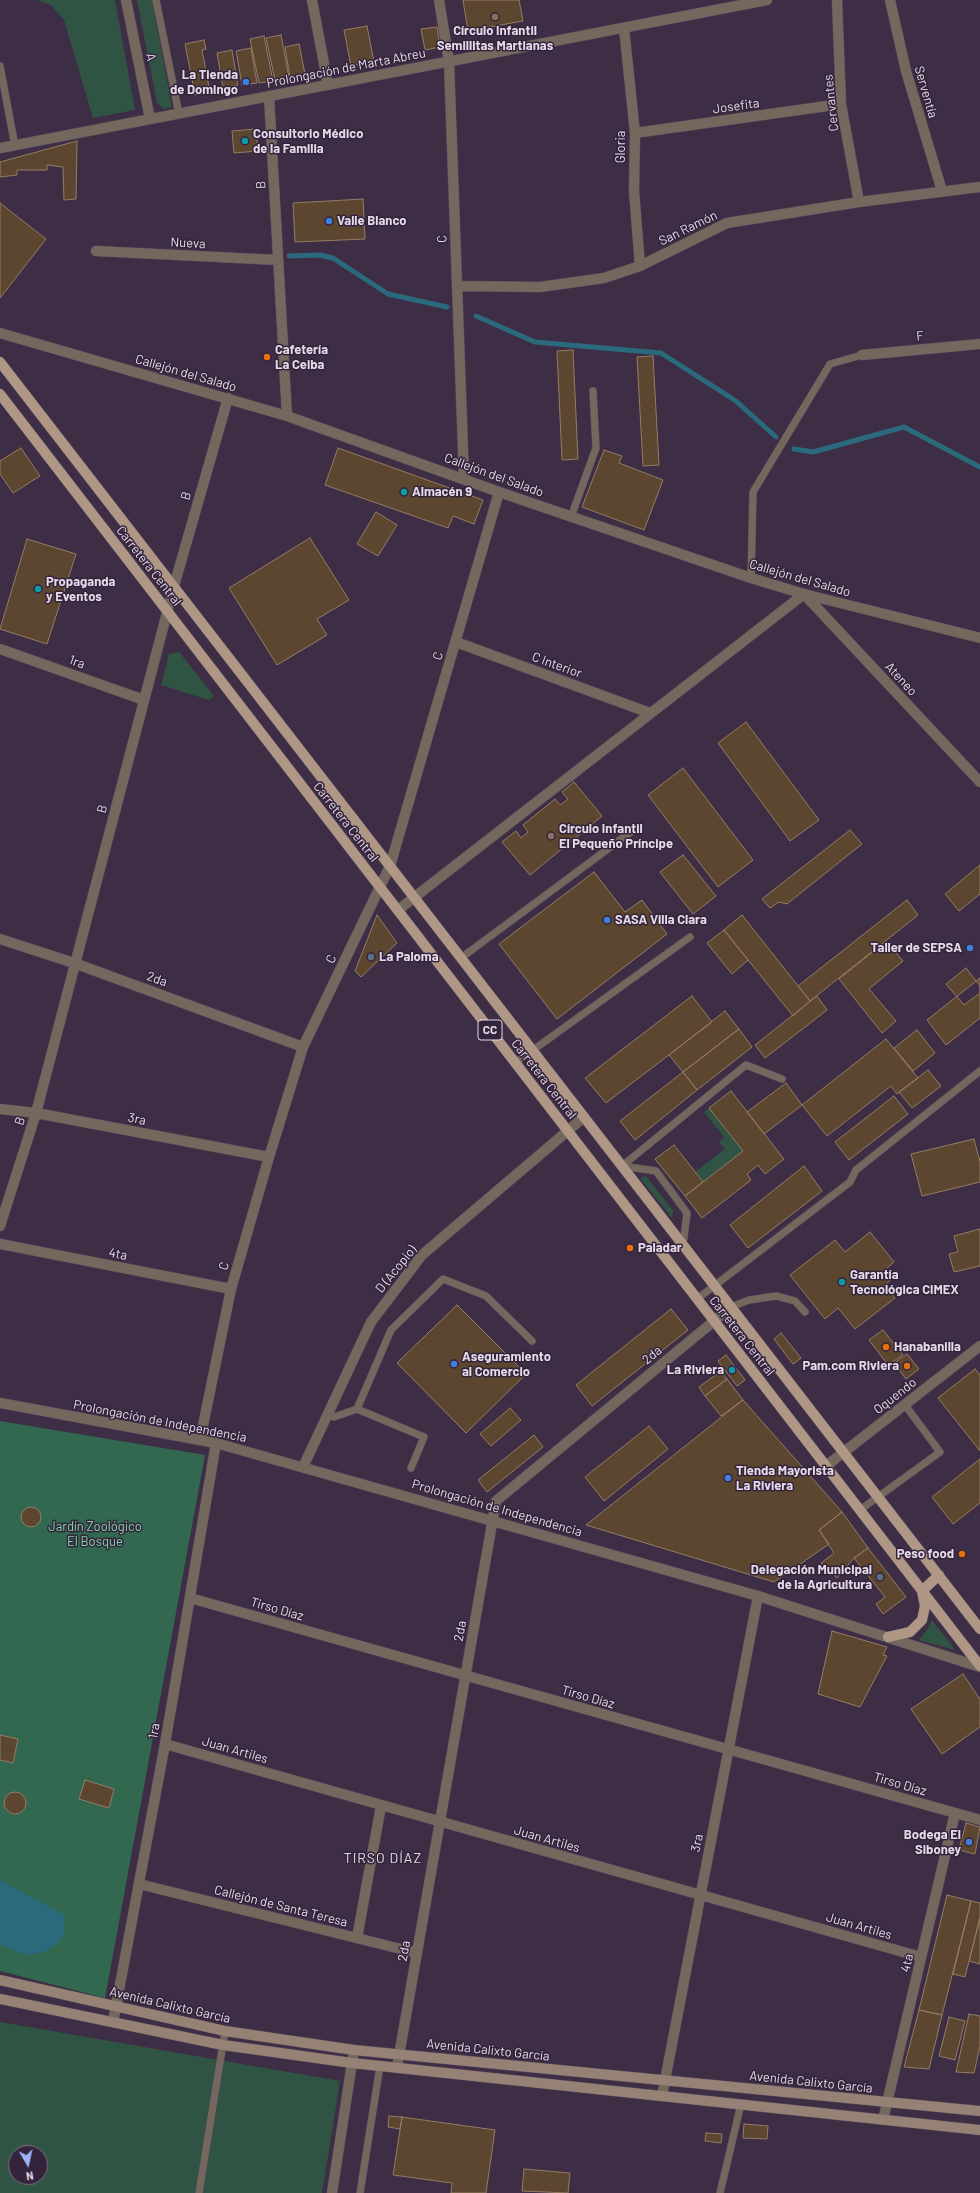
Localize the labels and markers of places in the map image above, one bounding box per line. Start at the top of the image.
marker: Círculo Infantil Semillitas Martianas [490,12,500,22]
place label: Círculo Infantil Semillitas Martianas [437,23,553,54]
place label: La Tienda de Domingo [170,67,238,98]
marker: La Tienda de Domingo [241,77,251,87]
place label: Consultorio Médico de la Familia [253,126,363,157]
marker: Consultorio Médico de la Familia [240,136,250,146]
place label: Valle Blanco [337,213,407,229]
marker: Valle Blanco [324,216,334,226]
place label: Cafetería La Ceiba [275,342,328,373]
marker: Cafetería La Ceiba [262,352,272,362]
place label: Almacén 9 [412,484,472,500]
marker: Almacén 9 [399,487,409,497]
place label: Propaganda y Eventos [46,574,115,605]
marker: Propaganda y Eventos [33,584,43,594]
place label: Círculo Infantil El Pequeño Príncipe [559,821,673,852]
marker: Círculo Infantil El Pequeño Príncipe [546,831,556,841]
place label: SASA Villa Clara [615,912,707,928]
marker: SASA Villa Clara [602,915,612,925]
place label: Taller de SEPSA [870,940,962,956]
marker: Taller de SEPSA [965,943,975,953]
place label: La Paloma [379,949,439,965]
marker: La Paloma [366,952,376,962]
place label: Paladar [638,1240,682,1256]
marker: Paladar [625,1243,635,1253]
place label: Garantía Tecnológica CIMEX [850,1267,959,1298]
marker: Garantía Tecnológica CIMEX [837,1277,847,1287]
place label: Hanabanilla [894,1339,961,1355]
marker: Hanabanilla [881,1342,891,1352]
place label: Aseguramiento al Comercio [462,1349,551,1380]
place label: Pam.com Riviera [802,1358,899,1374]
marker: Aseguramiento al Comercio [449,1359,459,1369]
marker: Pam.com Riviera [902,1361,912,1371]
place label: La Riviera [667,1362,724,1378]
marker: La Riviera [727,1365,737,1375]
place label: Tienda Mayorista La Riviera [736,1463,834,1494]
marker: Tienda Mayorista La Riviera [723,1473,733,1483]
place label: Peso food [897,1546,954,1562]
marker: Peso food [957,1549,967,1559]
place label: Delegación Municipal de la Agricultura [751,1562,872,1593]
marker: Delegación Municipal de la Agricultura [875,1572,885,1582]
place label: Bodega El Siboney [904,1827,961,1858]
marker: Bodega El Siboney [964,1837,974,1847]

